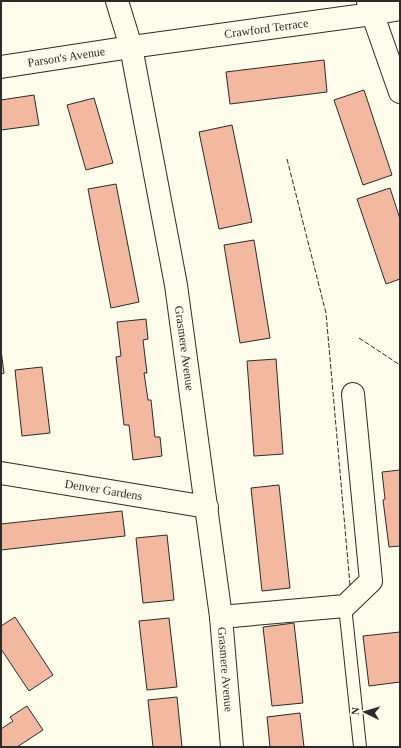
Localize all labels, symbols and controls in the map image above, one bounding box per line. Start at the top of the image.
street label: Crawford Terrace [223,16,309,41]
street label: Parson's Avenue [26,44,106,70]
street label: Grasmere Avenue [172,305,197,391]
street label: Denver Gardens [64,477,144,503]
street label: Grasmere Avenue [215,626,236,713]
north arrow [345,692,385,732]
text: N [349,707,361,716]

